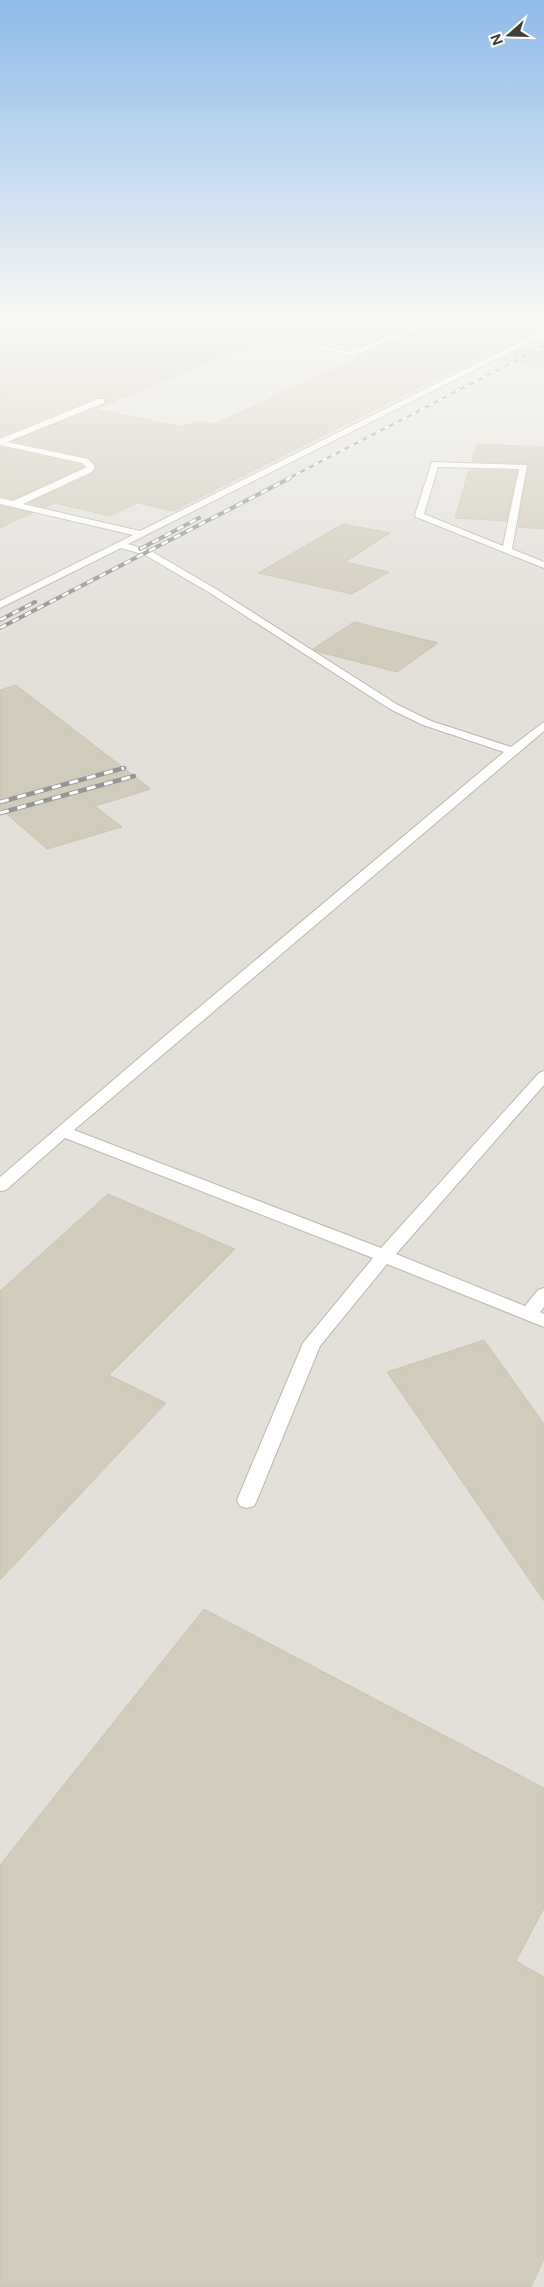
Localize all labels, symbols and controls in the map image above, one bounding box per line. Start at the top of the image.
north arrow [484,10,534,60]
text: N [487,32,506,47]

